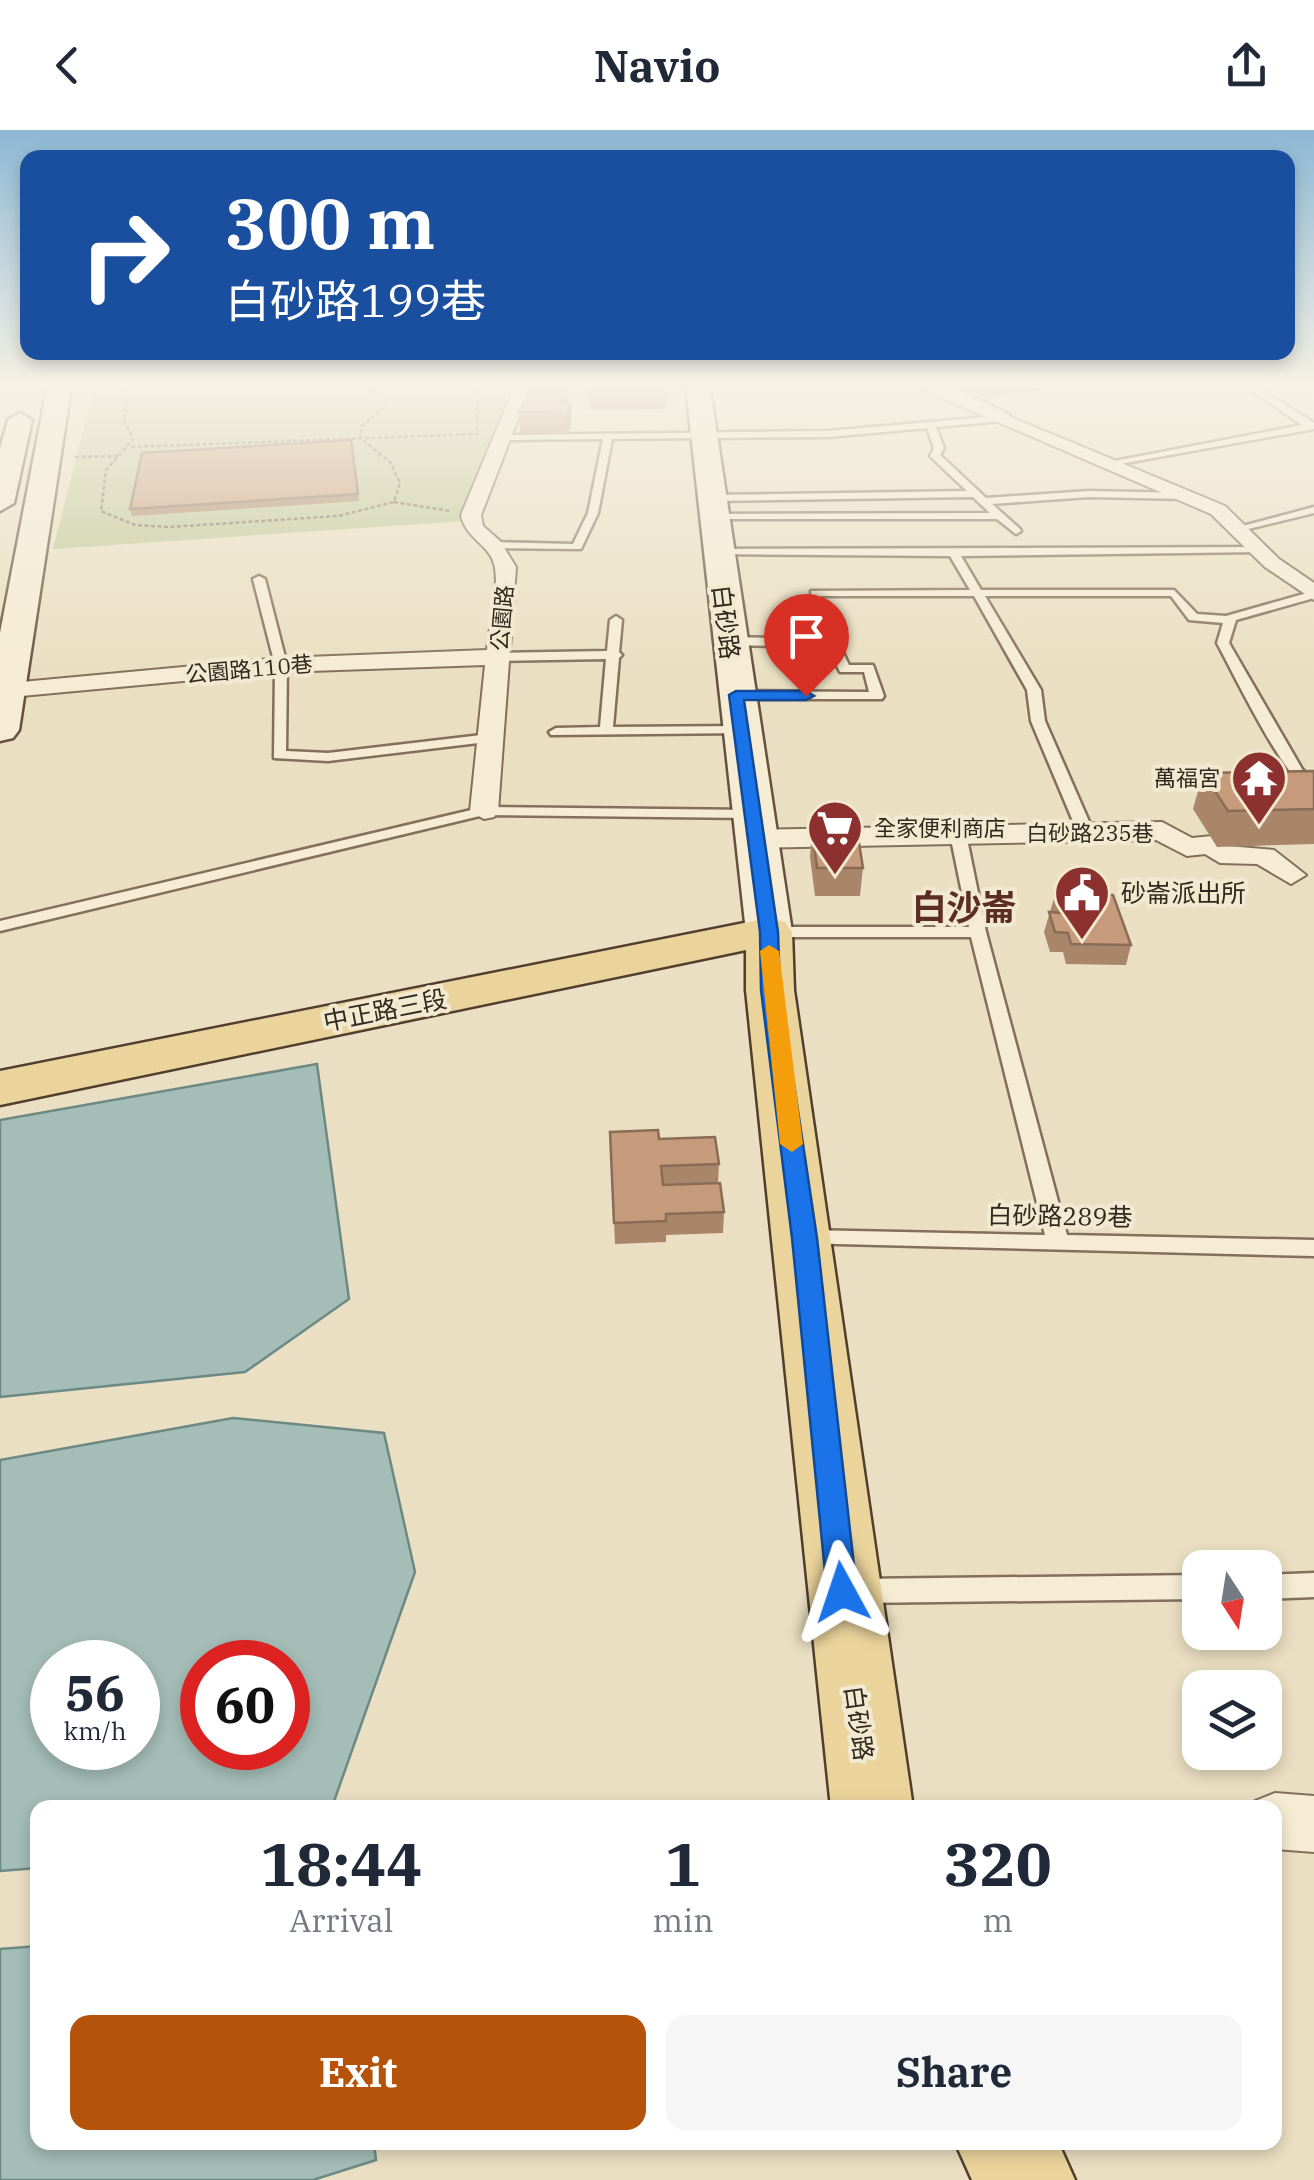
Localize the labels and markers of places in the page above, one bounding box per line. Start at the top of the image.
pin [764,594,849,697]
temple icon: 萬福宮 [1229,748,1289,827]
place label: 萬福宮 [1154,763,1220,792]
supermarket icon: 全家便利商店 [805,798,865,877]
place label: 全家便利商店 [874,813,1006,842]
public building icon: 砂崙派出所 [1052,863,1112,942]
place label: 砂崙派出所 [1121,876,1246,909]

